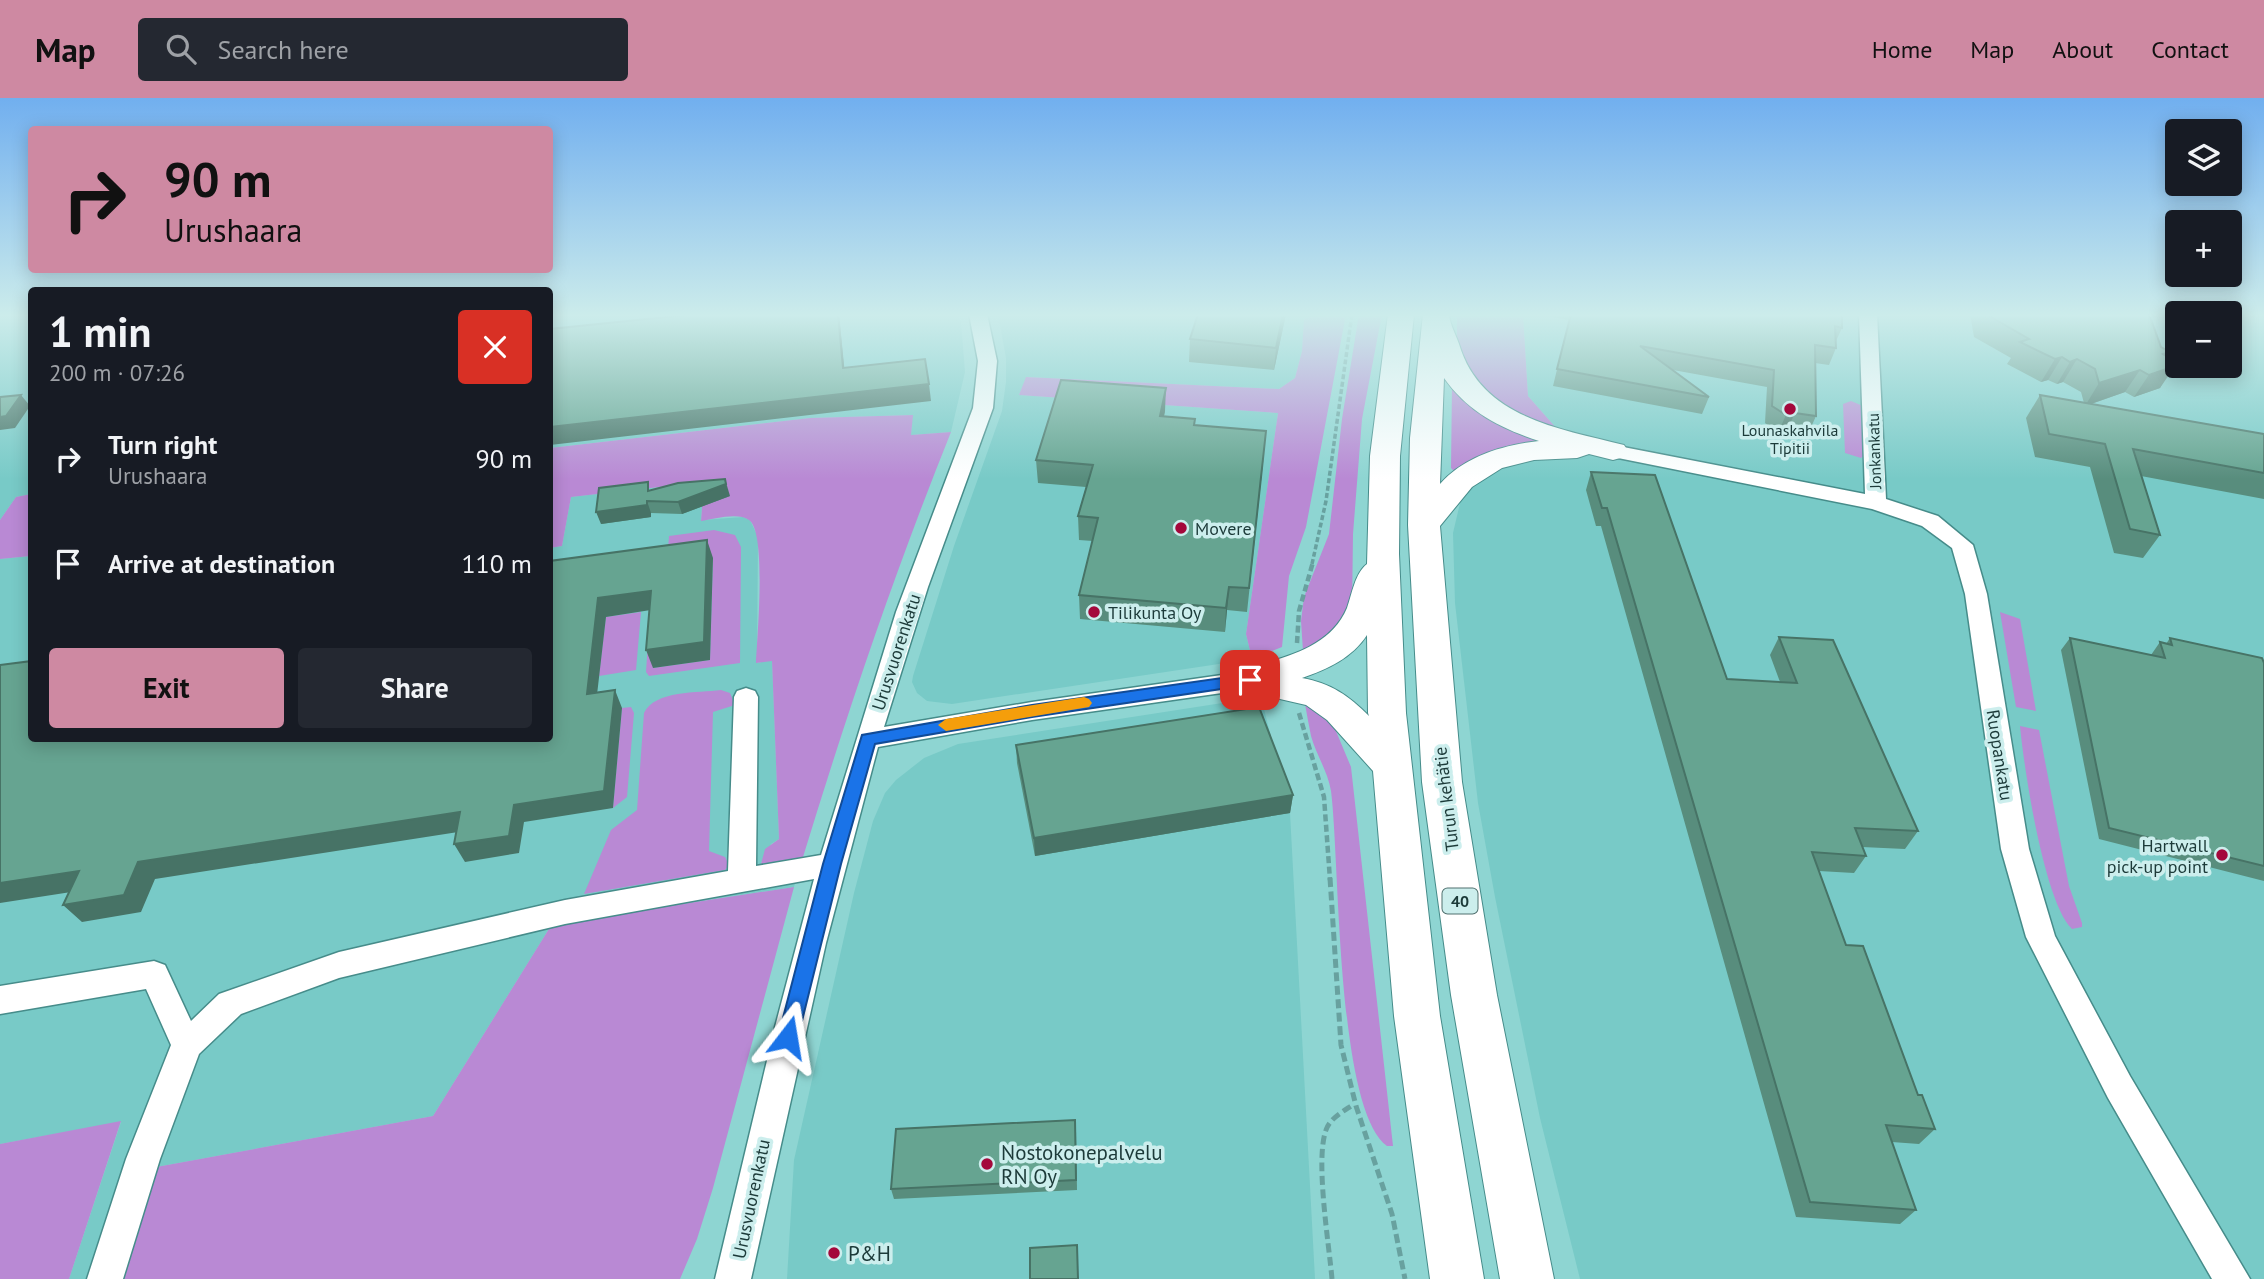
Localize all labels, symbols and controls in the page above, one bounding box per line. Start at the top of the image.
search box [138,18,628,81]
text: Map [35,28,96,71]
icon: search [162,30,200,68]
text: Search here [218,33,349,66]
text: Home [1872,34,1932,65]
text: Map [1970,34,2014,65]
text: About [2052,34,2113,65]
text: Contact [2151,34,2229,65]
map controls [2165,119,2242,378]
button: layers [2165,119,2242,196]
text: 90 m [164,147,271,211]
icon: right [49,154,140,245]
text: Urushaara [164,209,302,251]
button: + [2165,210,2242,287]
button: − [2165,301,2242,378]
text: 1 min [49,304,151,359]
button: close [458,310,532,384]
text: 200 m · 07:26 [49,358,185,387]
marker: Lounaskahvila Tipitii [1782,401,1798,417]
street label: Jonkankatu [1863,413,1885,490]
place label: Lounaskahvila Tipitii [1742,420,1838,458]
text: Turn right [108,428,217,461]
icon: right [49,440,87,478]
text: 90 m [476,442,532,475]
text: Urushaara [108,461,208,490]
place label: Movere [1195,517,1252,540]
marker: Movere [1173,520,1189,536]
icon: arrive [49,545,87,583]
text: Arrive at destination [108,547,335,580]
text: 110 m [461,547,532,580]
street label: Urusvuorenkatu [866,591,926,713]
place label: Tilikunta Oy [1108,601,1202,624]
marker: Tilikunta Oy [1086,604,1102,620]
button: Exit [49,648,284,728]
button: Share [298,648,532,728]
pin [1220,650,1280,710]
icon: arrive [1231,661,1269,699]
street label: Ruopankatu [1981,708,2019,802]
street label: Turun kehätie [1428,746,1464,852]
place label: Hartwall pick-up point [2107,834,2209,878]
marker: Hartwall pick-up point [2214,847,2230,863]
road number: 40 [1442,888,1478,914]
position arrow [751,1000,825,1074]
street label: Urusvuorenkatu [727,1137,775,1261]
place label: Nostokonepalvelu RN Oy [1001,1139,1163,1190]
marker: Nostokonepalvelu RN Oy [979,1156,995,1172]
place label: P&H [848,1240,891,1267]
marker: P&H [826,1245,842,1261]

